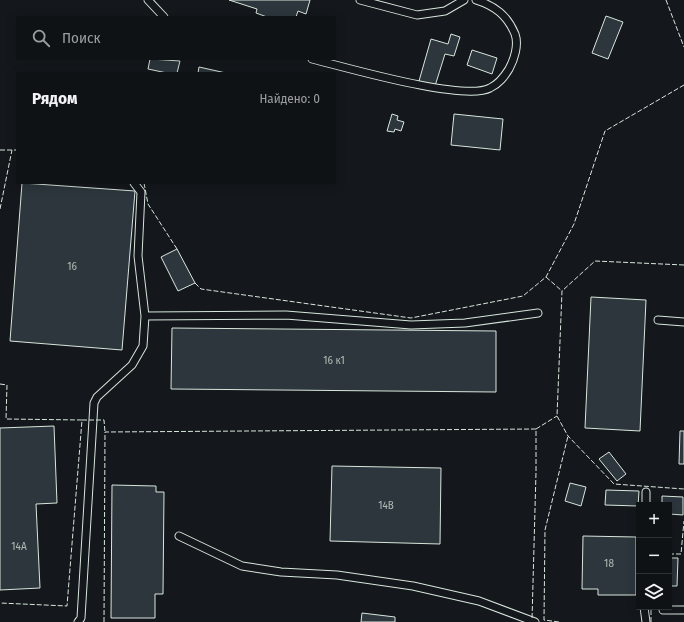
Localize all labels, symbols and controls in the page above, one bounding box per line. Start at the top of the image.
search box [16,16,336,60]
icon: search [30,27,52,49]
text: Поиск [62,29,100,47]
text: Рядом [32,88,77,109]
text: Найдено: 0 [259,91,320,106]
house number: 16 [67,260,77,273]
house number: 16 к1 [323,354,345,367]
house number: 14В [378,499,394,512]
map controls [636,502,672,610]
button: + [636,502,672,538]
button: − [636,538,672,574]
house number: 14А [11,540,27,553]
house number: 18 [604,557,614,570]
button: layers [636,574,672,610]

